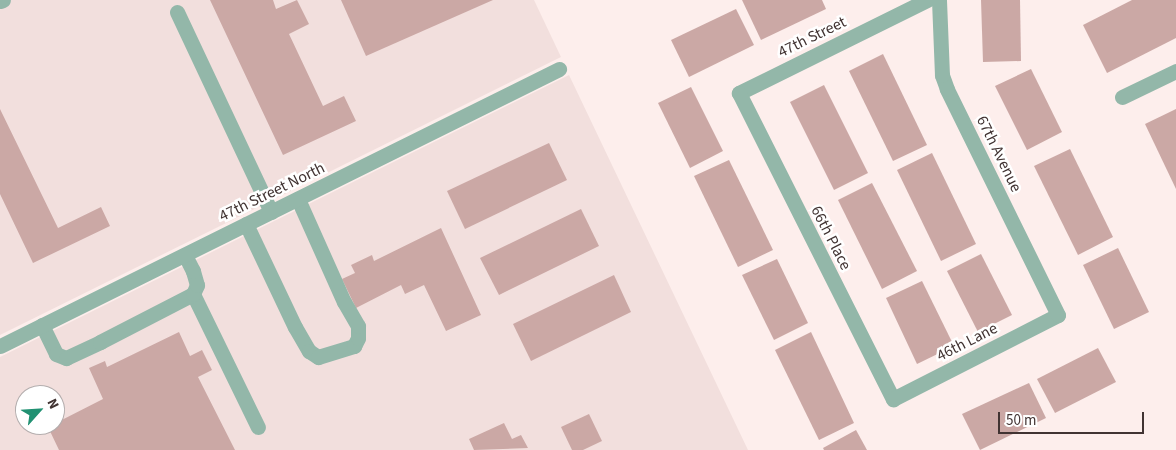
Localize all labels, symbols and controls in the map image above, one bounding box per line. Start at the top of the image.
street label: 47th Street [775,12,849,62]
street label: 67th Avenue [972,113,1026,195]
street label: 47th Street North [216,158,328,226]
street label: 66th Place [807,203,855,273]
street label: 46th Lane [933,319,1001,365]
north arrow [15,385,65,435]
text: N [42,395,64,412]
scale bar [1001,402,1147,434]
text: 50 m [1006,410,1036,431]

